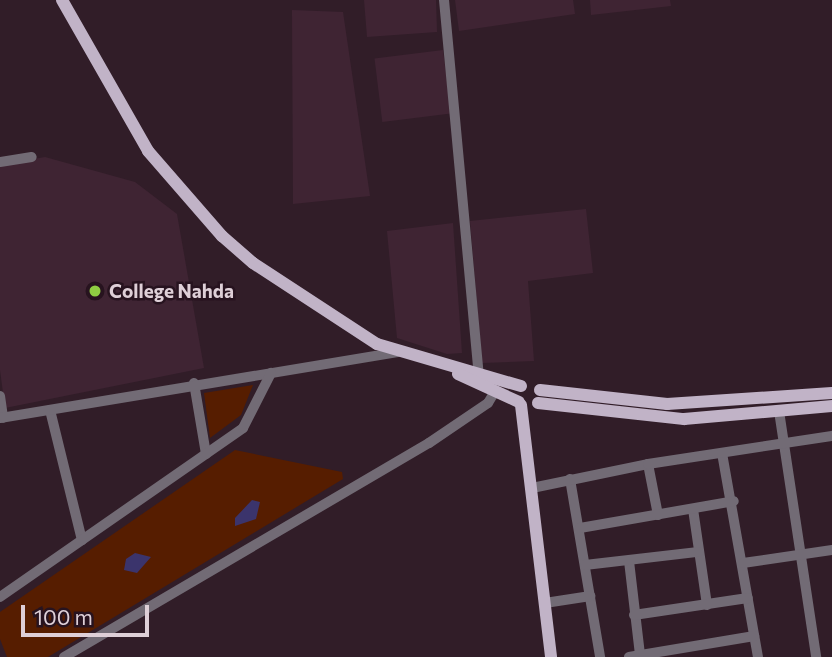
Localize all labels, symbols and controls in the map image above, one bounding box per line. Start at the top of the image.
place label: College Nahda [109,280,234,302]
marker: College Nahda [87,283,103,299]
scale bar [24,590,152,634]
text: 100 m [34,604,93,629]

